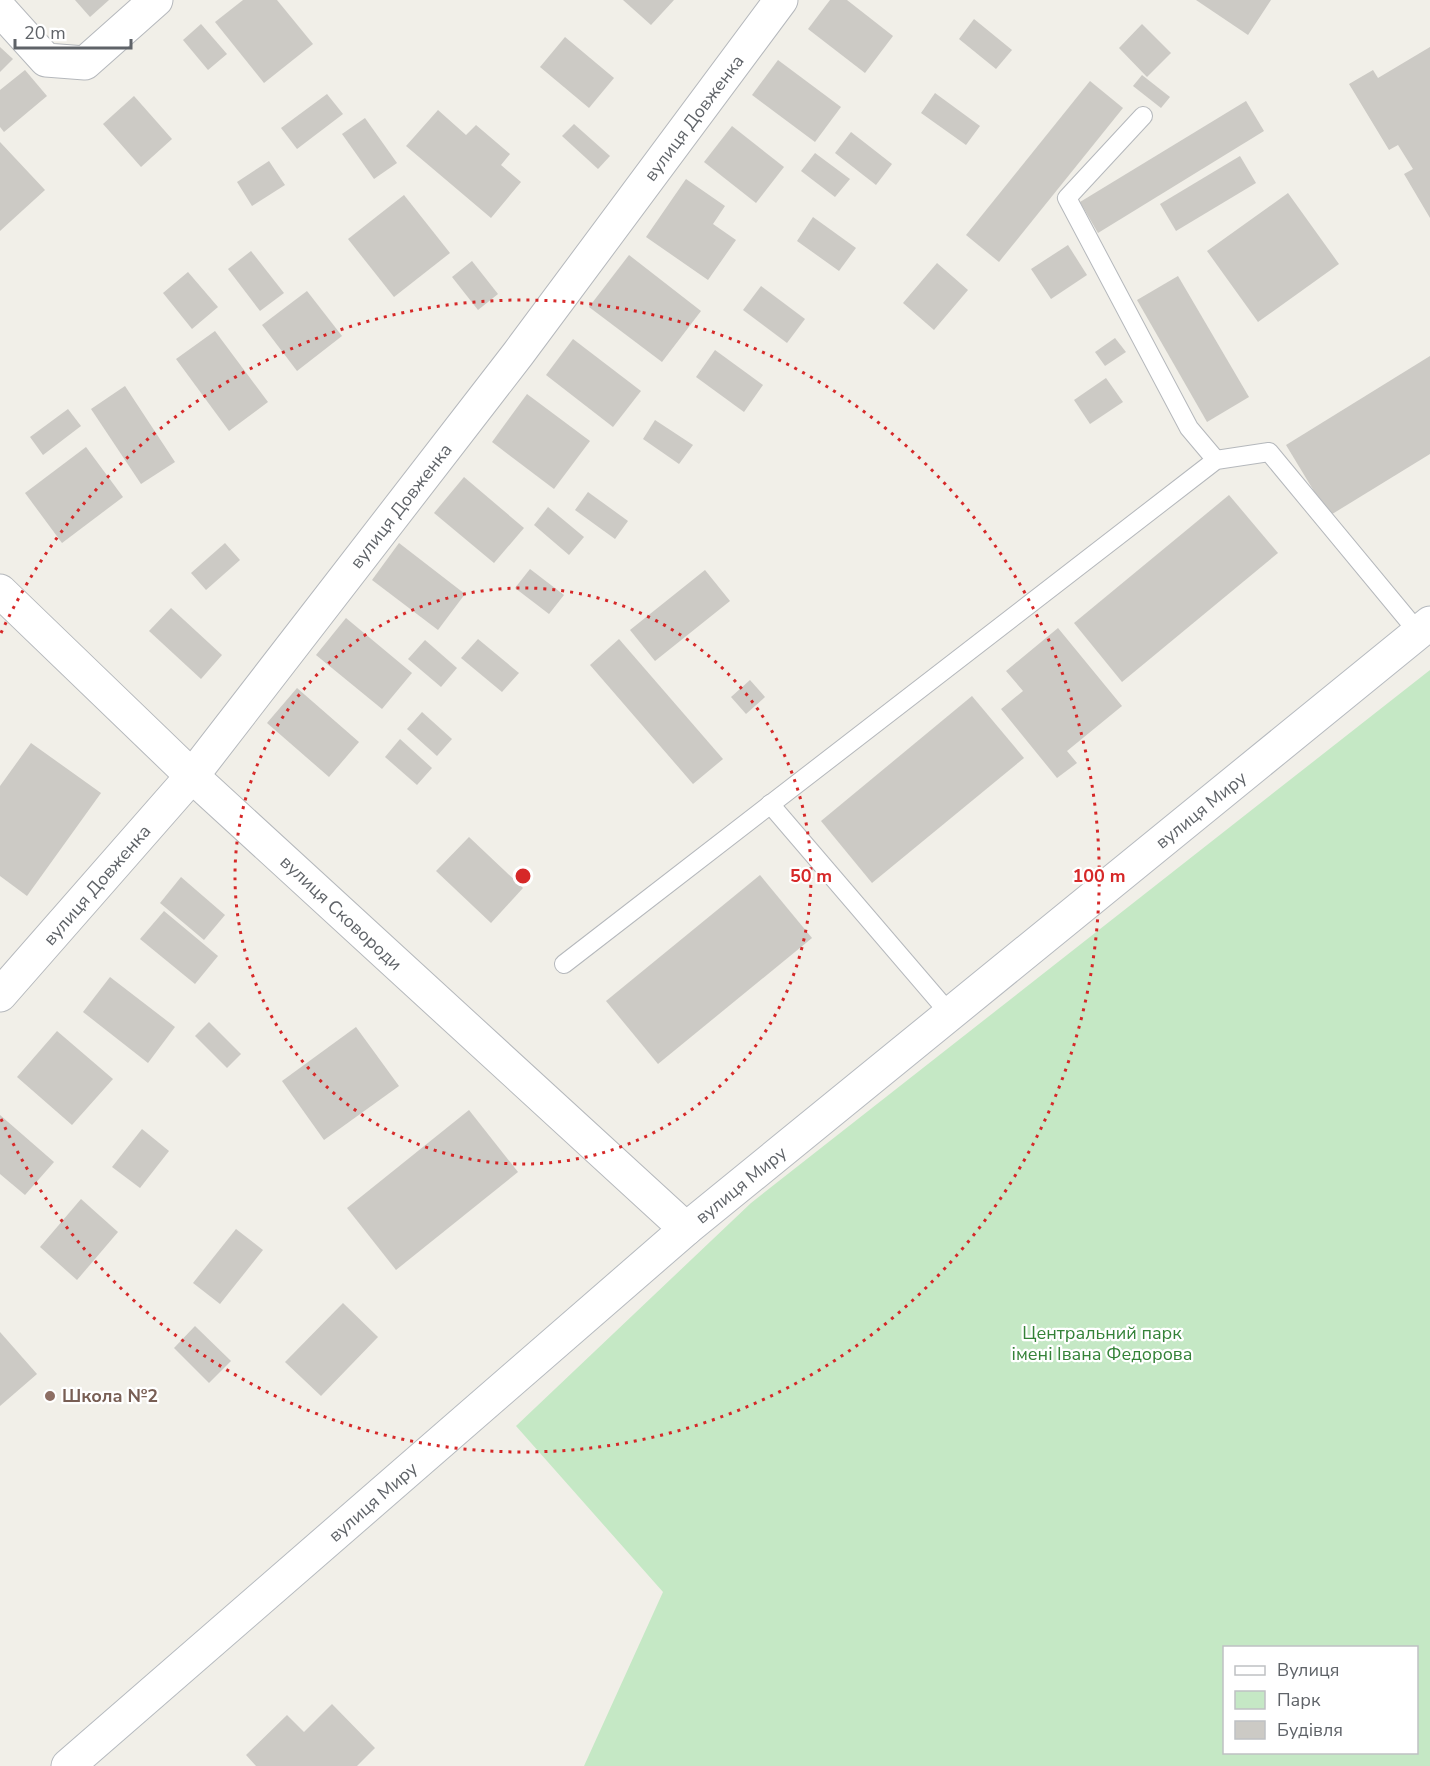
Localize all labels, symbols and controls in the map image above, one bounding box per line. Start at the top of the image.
scale bar [15,12,130,50]
text: 20 m [24,21,66,45]
street label: вулиця Довженка [639,50,749,186]
street label: вулиця Довженка [345,439,457,573]
street label: вулиця Миру [1150,766,1252,854]
street label: вулиця Довженка [38,820,156,950]
street label: вулиця Сковороди [275,850,407,976]
text: 50 m [790,864,832,888]
text: 100 m [1072,864,1126,888]
centre of rings [513,866,533,886]
street label: вулиця Миру [690,1141,792,1229]
park label: Центральний парк імені Івана Федорова [1012,1321,1192,1366]
place label: Школа №2 [62,1384,158,1408]
marker: Школа №2 [43,1389,57,1403]
street label: вулиця Миру [323,1456,423,1547]
legend [1223,1646,1418,1754]
text: Вулиця [1277,1658,1339,1682]
text: Парк [1277,1688,1321,1712]
text: Будівля [1277,1718,1343,1742]

